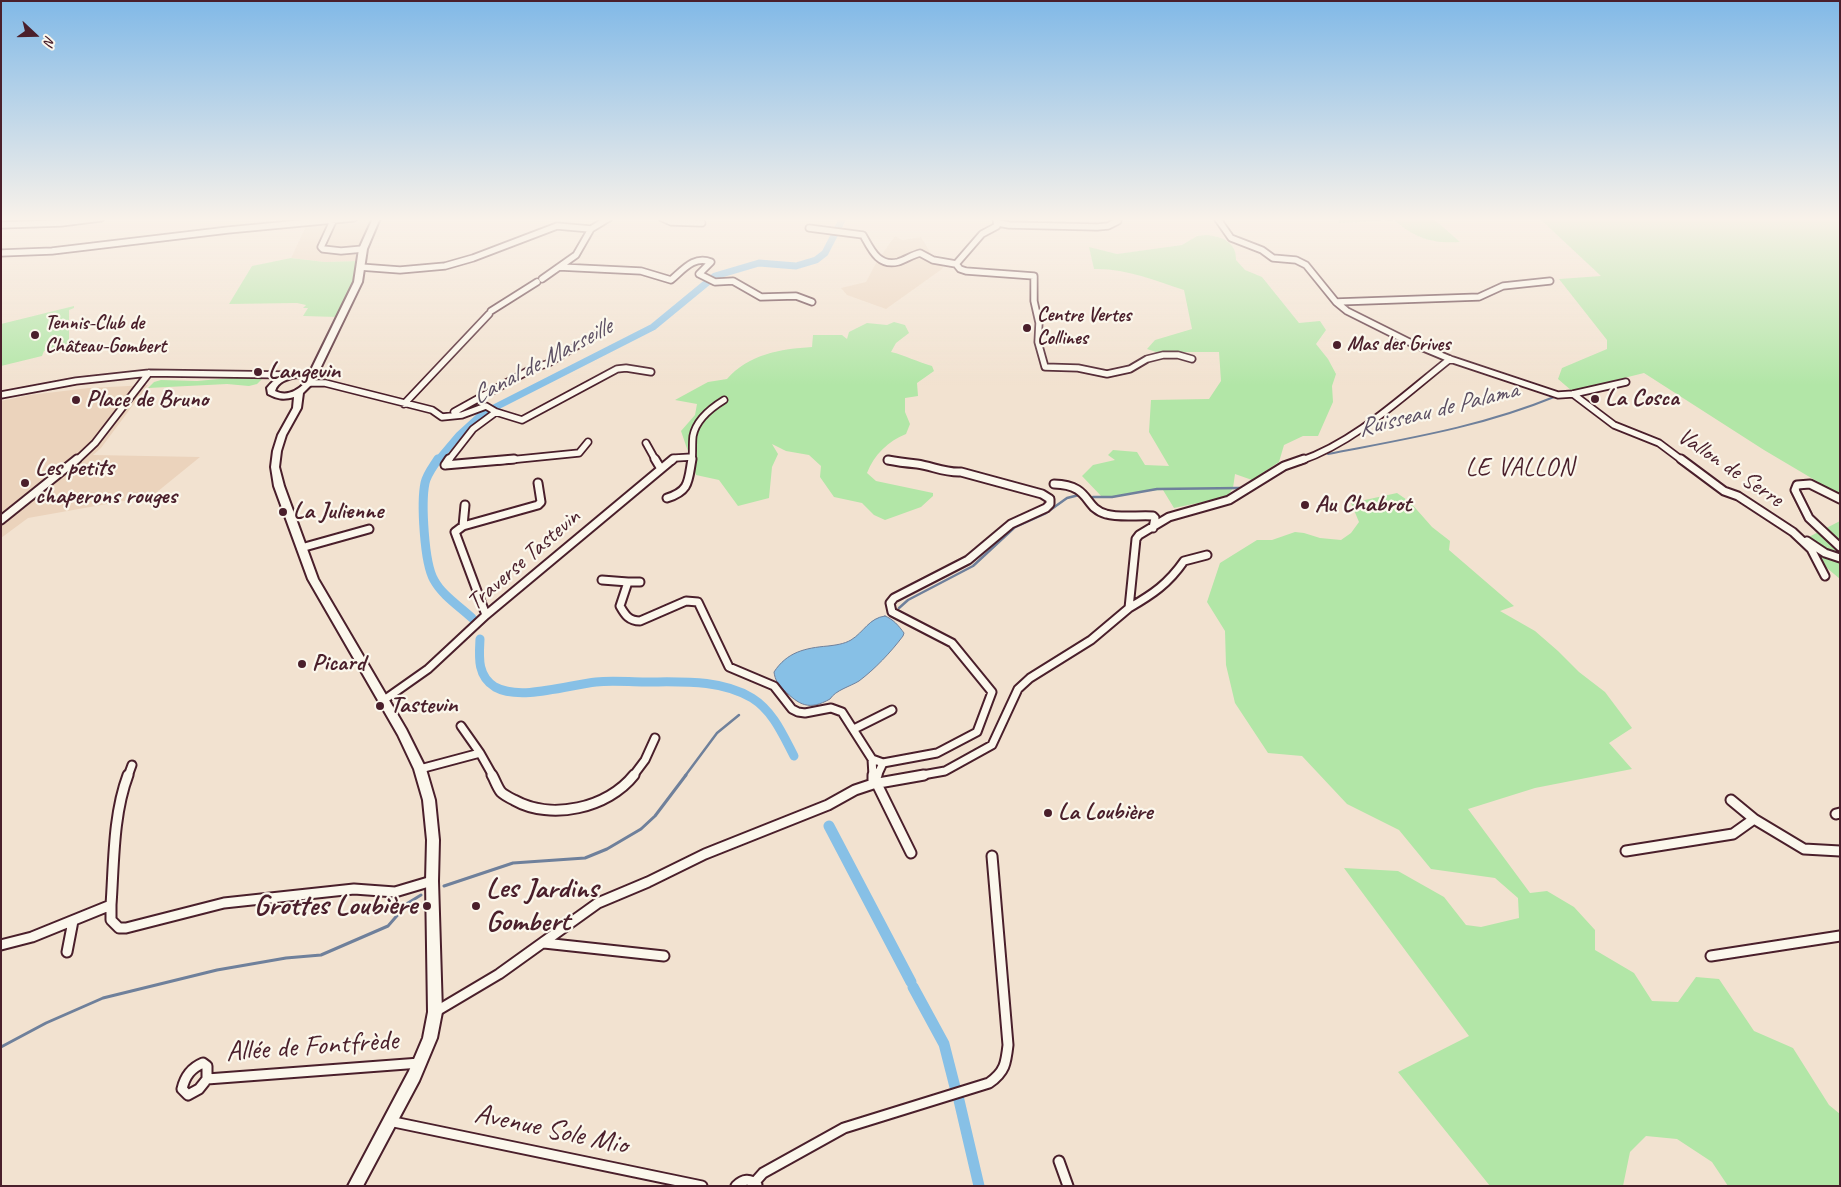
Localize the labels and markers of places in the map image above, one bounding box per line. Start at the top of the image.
place label: Centre Vertes Collines [1037,304,1131,351]
place label: Tennis-Club de Château-Gombert [45,312,166,359]
marker: Centre Vertes Collines [1021,322,1033,334]
marker: Tennis-Club de Château-Gombert [29,329,41,341]
place label: Mas des Grives [1347,333,1450,357]
marker: Mas des Grives [1331,339,1343,351]
place label: Langevin [268,358,340,386]
marker: Langevin [252,366,264,378]
place label: La Cosca [1605,385,1679,413]
place label: Place de Bruno [86,386,208,414]
marker: La Cosca [1589,393,1601,405]
marker: Place de Bruno [70,394,82,406]
place label: Les petits chaperons rouges [35,455,177,511]
marker: Les petits chaperons rouges [19,477,31,489]
place label: Au Chabrot [1315,491,1411,519]
place label: La Julienne [293,498,383,526]
marker: Au Chabrot [1299,499,1311,511]
marker: La Julienne [277,506,289,518]
place label: Picard [312,650,365,678]
marker: Picard [296,658,308,670]
place label: Tastevin [390,692,458,720]
marker: Tastevin [374,700,386,712]
place label: La Loubière [1058,799,1152,827]
marker: La Loubière [1042,807,1054,819]
place label: Les Jardins Gombert [486,872,598,940]
place label: Grottes Loubière [254,889,417,923]
marker: Grottes Loubière [421,900,433,912]
marker: Les Jardins Gombert [470,900,482,912]

